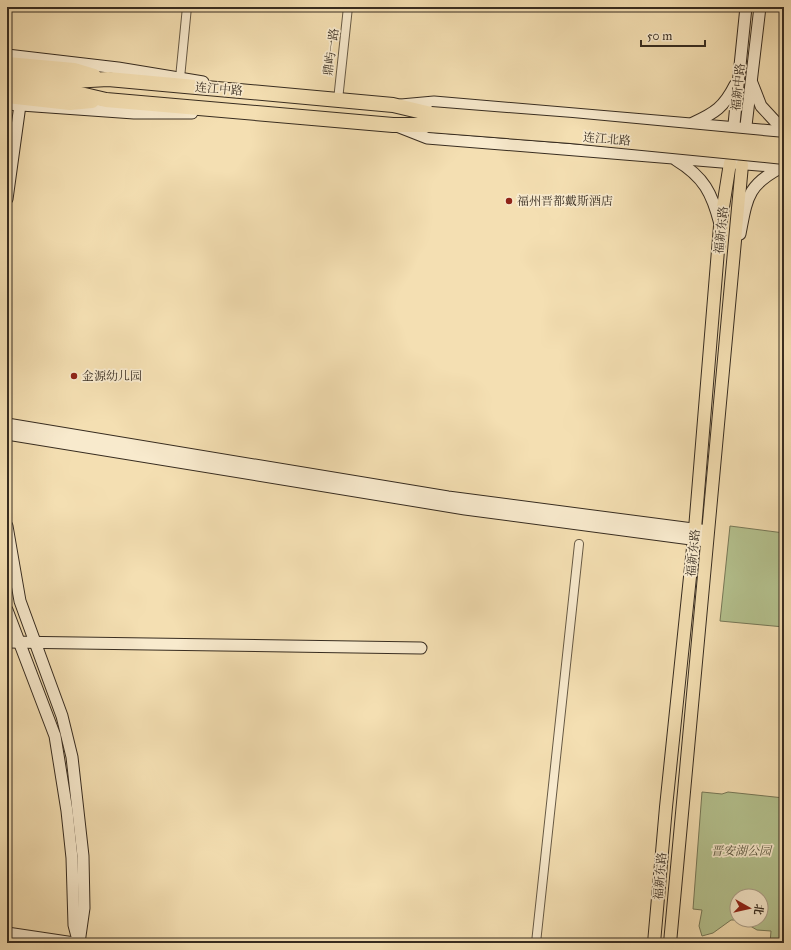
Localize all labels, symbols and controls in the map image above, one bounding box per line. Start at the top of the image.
scale bar [641,22,705,48]
street label: 鼎屿一路 [321,27,341,77]
text: 50 m [647,29,672,43]
street label: 福新中路 [729,62,747,112]
street label: 连江中路 [194,80,244,98]
street label: 连江北路 [582,130,632,148]
place label: 福州晋都戴斯酒店 [517,194,613,208]
marker: 福州晋都戴斯酒店 [504,196,514,206]
street label: 福新东路 [712,205,730,255]
place label: 金源幼儿园 [82,369,142,383]
marker: 金源幼儿园 [69,371,79,381]
street label: 福新东路 [684,528,702,578]
park label: 晋安湖公园 [711,844,773,858]
street label: 福新东路 [651,851,669,901]
north arrow [729,888,769,928]
text: 北 [751,903,766,916]

